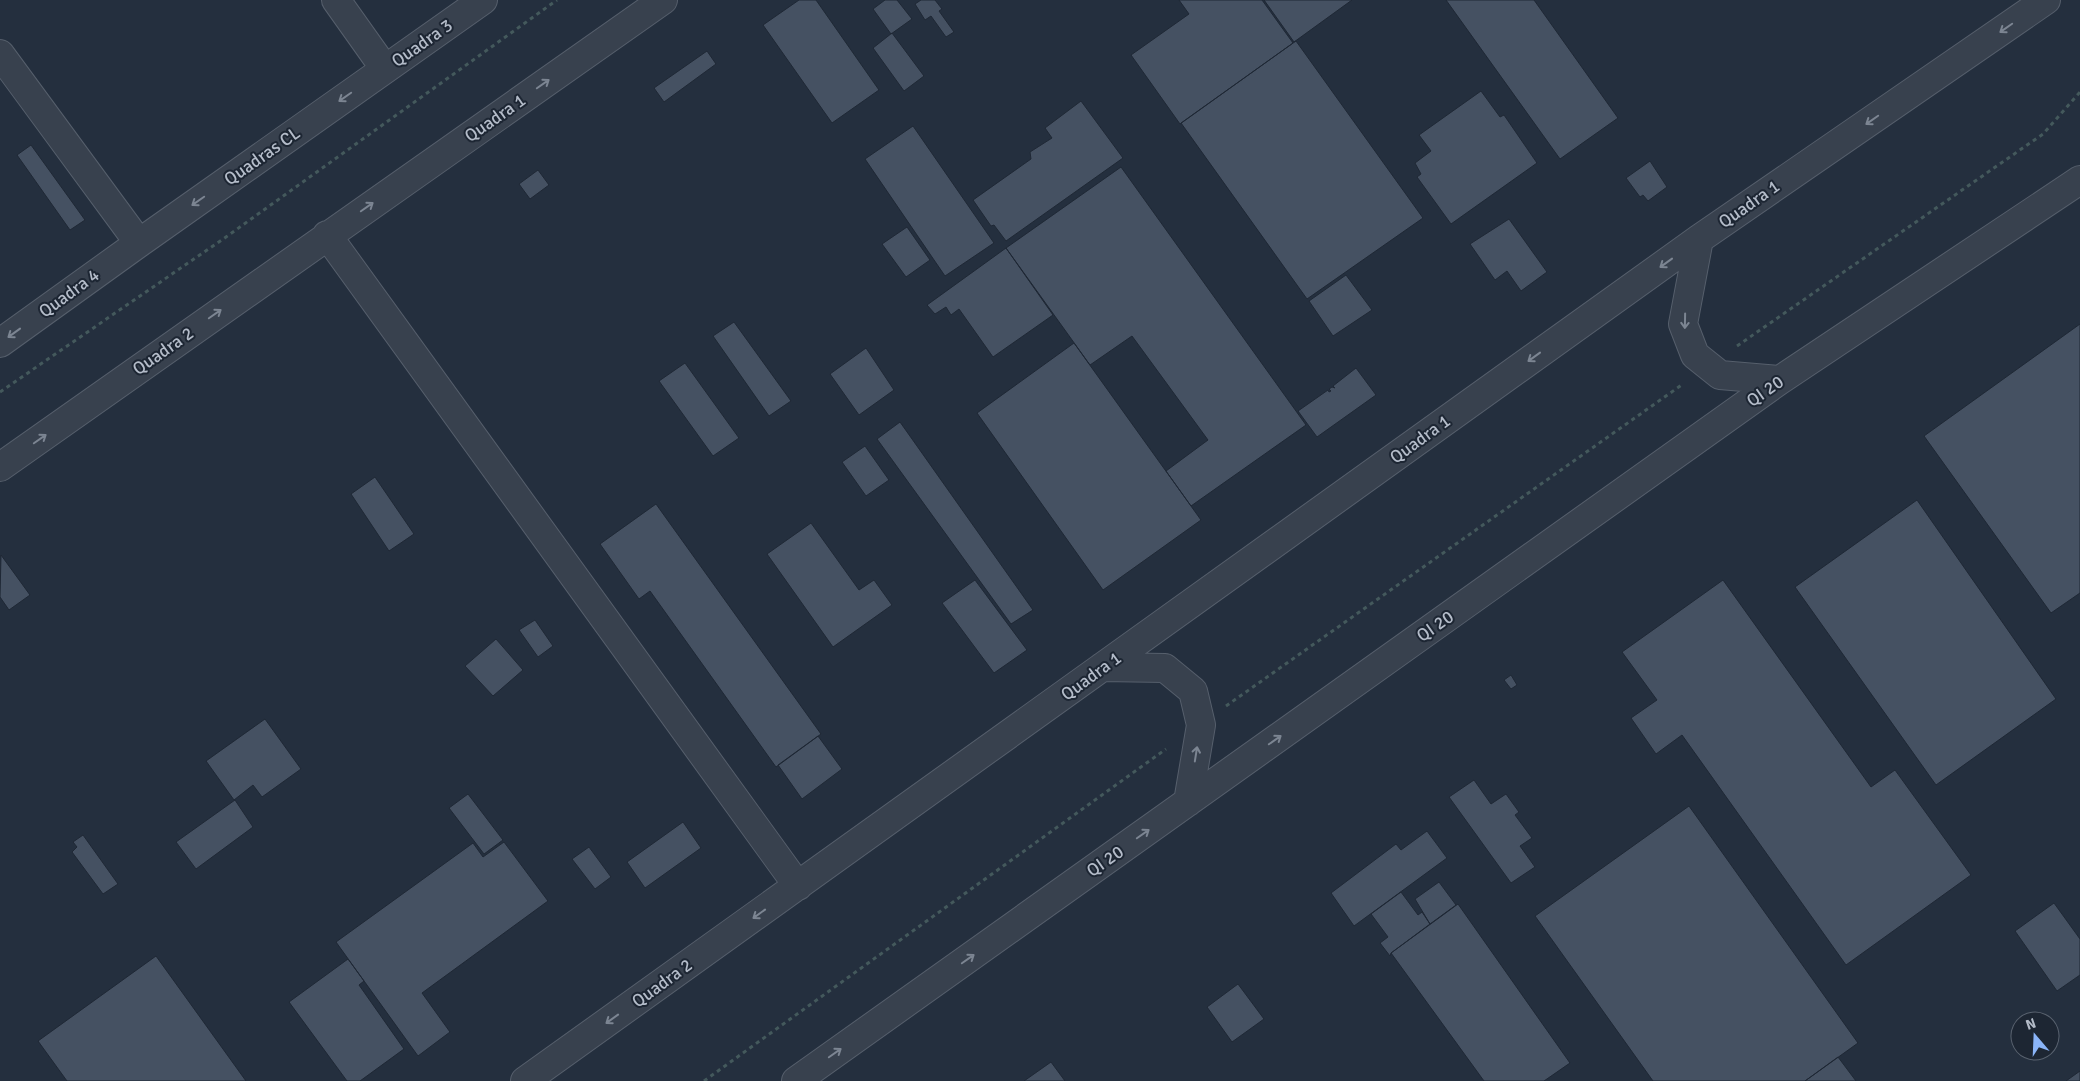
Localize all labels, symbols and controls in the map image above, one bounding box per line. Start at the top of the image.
street label: Quadra 3 [387,14,457,72]
one-way arrow [1999,23,2013,33]
one-way arrow [536,79,550,89]
street label: Quadra 1 [460,89,530,147]
one-way arrow [338,92,352,102]
one-way arrow [1865,115,1879,125]
street label: Quadras CL [220,122,304,190]
street label: Quadra 1 [1714,175,1784,233]
one-way arrow [191,196,205,206]
one-way arrow [359,202,373,212]
one-way arrow [1660,257,1674,268]
street label: Quadra 4 [34,264,104,322]
one-way arrow [208,309,222,319]
one-way arrow [1681,313,1690,329]
street label: Quadra 2 [128,322,198,380]
one-way arrow [8,328,22,338]
one-way arrow [1527,352,1541,362]
street label: QI 20 [1742,370,1788,412]
street label: Quadra 1 [1385,410,1455,468]
one-way arrow [33,434,47,444]
street label: QI 20 [1412,605,1458,647]
street label: Quadra 1 [1056,647,1126,705]
one-way arrow [1268,735,1282,745]
one-way arrow [1191,746,1201,762]
one-way arrow [1136,829,1150,839]
street label: QI 20 [1082,840,1128,882]
one-way arrow [752,909,766,919]
one-way arrow [961,953,974,964]
street label: Quadra 2 [627,954,697,1012]
north arrow [2010,1011,2060,1061]
one-way arrow [606,1013,619,1024]
text: N [2024,1015,2038,1034]
one-way arrow [828,1048,842,1058]

